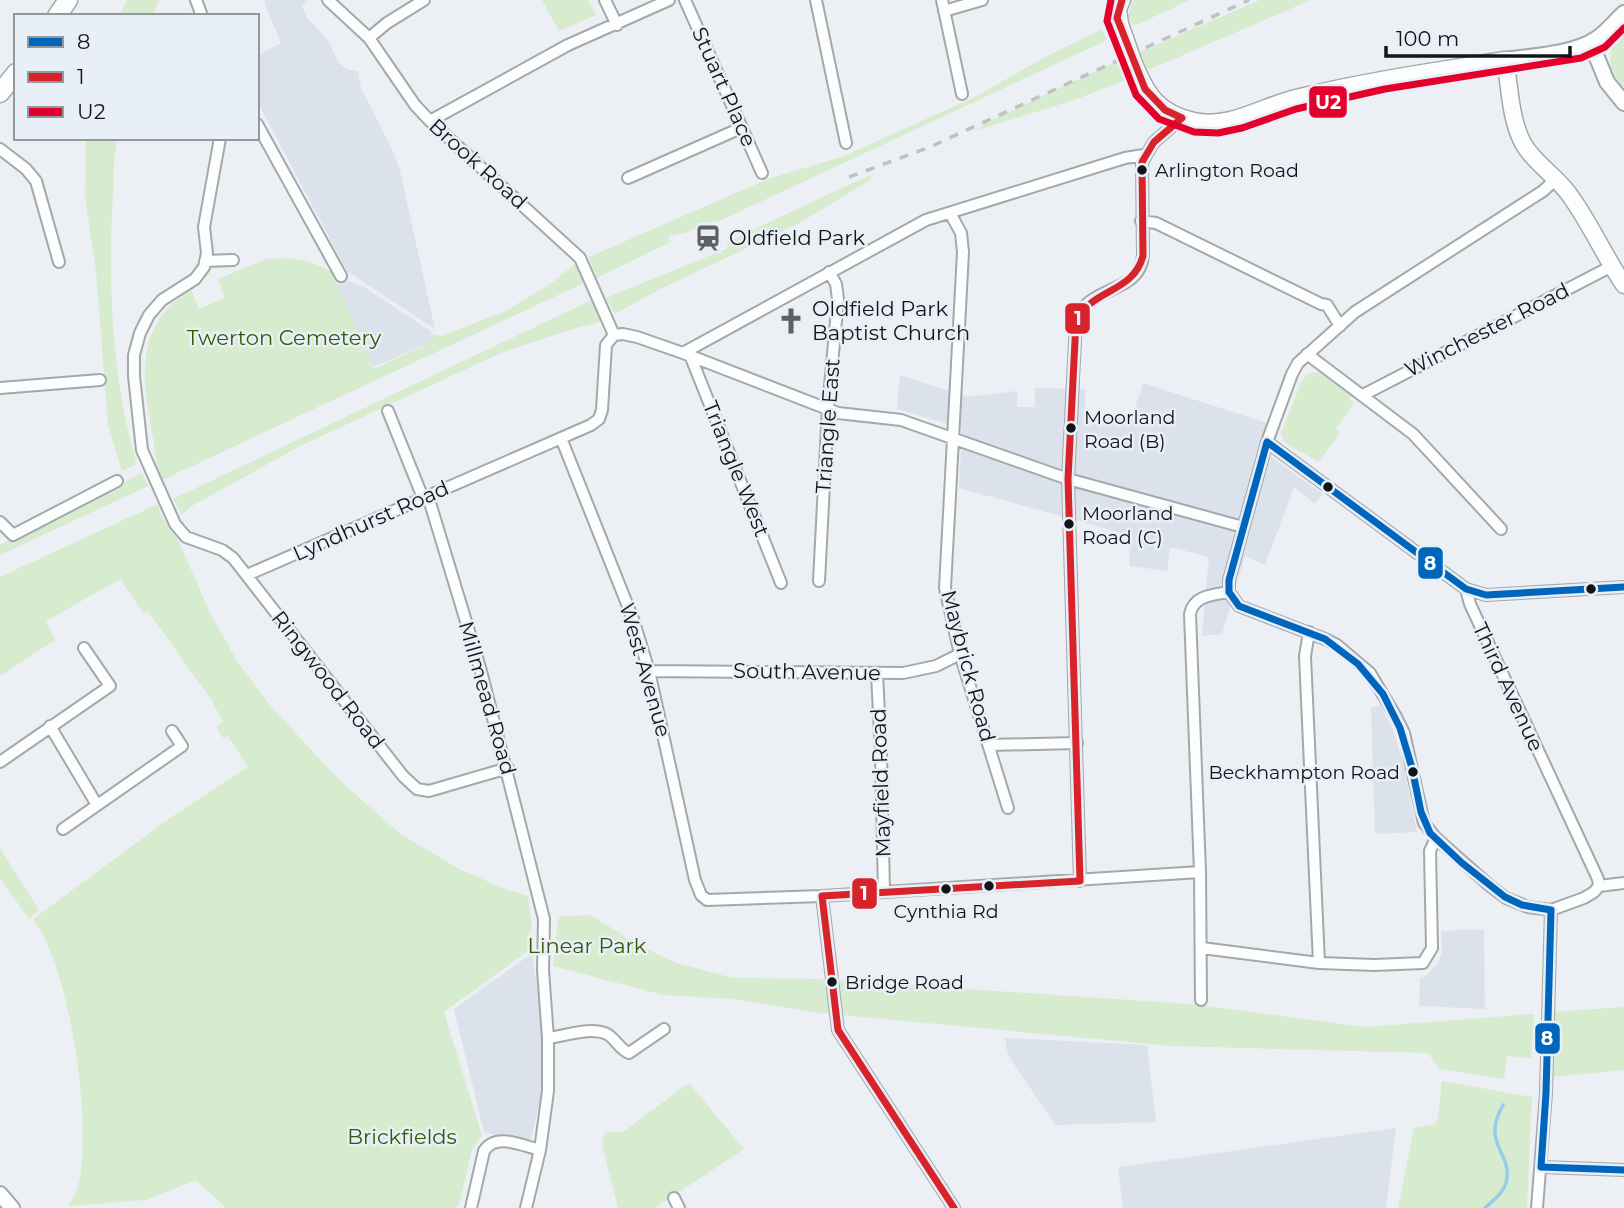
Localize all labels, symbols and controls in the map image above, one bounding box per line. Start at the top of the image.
legend [14,14,259,140]
scale bar [1386,14,1570,58]
street label: Stuart Place [687,23,762,150]
text: 100 m [1396,26,1459,51]
text: 8 [77,29,90,54]
text: 1 [77,64,85,89]
line badge: U2 [1308,85,1348,119]
text: U2 [1315,91,1341,114]
text: U2 [77,99,106,124]
street label: Brook Road [424,113,533,214]
place label: Arlington Road [1155,159,1299,182]
marker: Arlington Road [1135,163,1149,177]
station icon: Oldfield Park [693,223,723,253]
place label: Oldfield Park [729,225,866,250]
street label: Winchester Road [1400,277,1573,382]
place label: Oldfield Park Baptist Church [812,296,970,345]
line badge: 1 [1064,302,1091,335]
church icon: Oldfield Park Baptist Church [776,306,806,336]
text: 1 [1074,307,1082,330]
park label: Twerton Cemetery [187,325,382,350]
street label: Triangle East [810,357,845,494]
street label: Triangle West [698,397,775,540]
place label: Moorland Road (B) [1084,406,1176,453]
marker: Moorland Road (B) [1064,421,1078,435]
street label: Lyndhurst Road [289,475,453,566]
unlabelled marker [1321,480,1335,494]
place label: Moorland Road (C) [1082,502,1174,549]
marker: Moorland Road (C) [1062,517,1076,531]
line badge: 8 [1417,546,1444,580]
text: 8 [1424,552,1436,575]
unlabelled marker [1584,582,1598,596]
street label: Maybrick Road [936,587,1001,745]
street label: West Avenue [614,600,677,740]
street label: Ringwood Road [267,606,390,754]
street label: Millmead Road [454,618,521,778]
street label: Third Avenue [1468,618,1549,755]
street label: South Avenue [733,658,881,685]
street label: Mayfield Road [865,708,896,858]
place label: Beckhampton Road [1208,761,1400,784]
marker: Beckhampton Road [1406,765,1420,779]
line badge: 1 [851,877,878,910]
unlabelled marker [982,879,996,893]
text: 1 [860,882,868,905]
marker: Cynthia Rd [939,882,953,896]
place label: Cynthia Rd [893,900,999,923]
park label: Linear Park [528,933,647,958]
place label: Bridge Road [845,971,964,994]
marker: Bridge Road [825,975,839,989]
line badge: 8 [1534,1022,1561,1055]
text: 8 [1541,1027,1553,1050]
park label: Brickfields [347,1124,457,1149]

